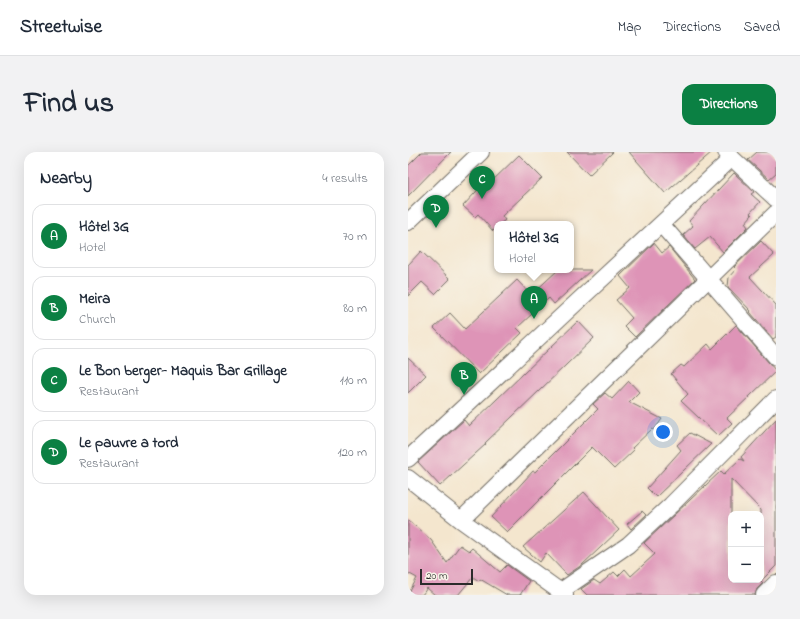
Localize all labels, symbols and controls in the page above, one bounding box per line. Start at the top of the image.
text: Streetwise [20,14,102,41]
text: Map [618,17,641,38]
text: Directions [663,17,721,38]
text: Saved [743,17,780,38]
text: Find us [24,84,114,125]
button: Directions [682,84,776,125]
text: Nearby [40,166,92,191]
pin: C [469,166,495,199]
text: 4 results [322,169,368,188]
pin: D [423,195,449,228]
text: Hôtel 3G [79,216,129,238]
popup [494,221,574,273]
text: A [50,227,58,246]
text: 70 m [343,227,367,246]
text: Hôtel 3G [509,227,559,249]
text: Hotel [79,238,106,257]
text: Hotel [509,249,536,268]
pin: A [521,286,547,319]
text: Meira [79,288,110,310]
text: B [50,299,58,318]
text: 80 m [343,299,367,318]
text: Church [79,310,116,329]
text: Le Bon berger- Maquis Bar Grillage [79,360,287,382]
pin: B [451,362,477,395]
text: C [50,371,58,390]
text: 110 m [340,371,367,390]
text: Restaurant [79,382,139,401]
your location [653,422,673,442]
text: Le pauvre a tord [79,432,179,454]
text: D [49,443,59,462]
text: 120 m [337,443,367,462]
text: Restaurant [79,454,139,473]
map controls [728,511,764,583]
button: + [728,511,764,547]
button: − [728,547,764,583]
scale bar [420,567,473,586]
text: 20 m [426,568,448,584]

